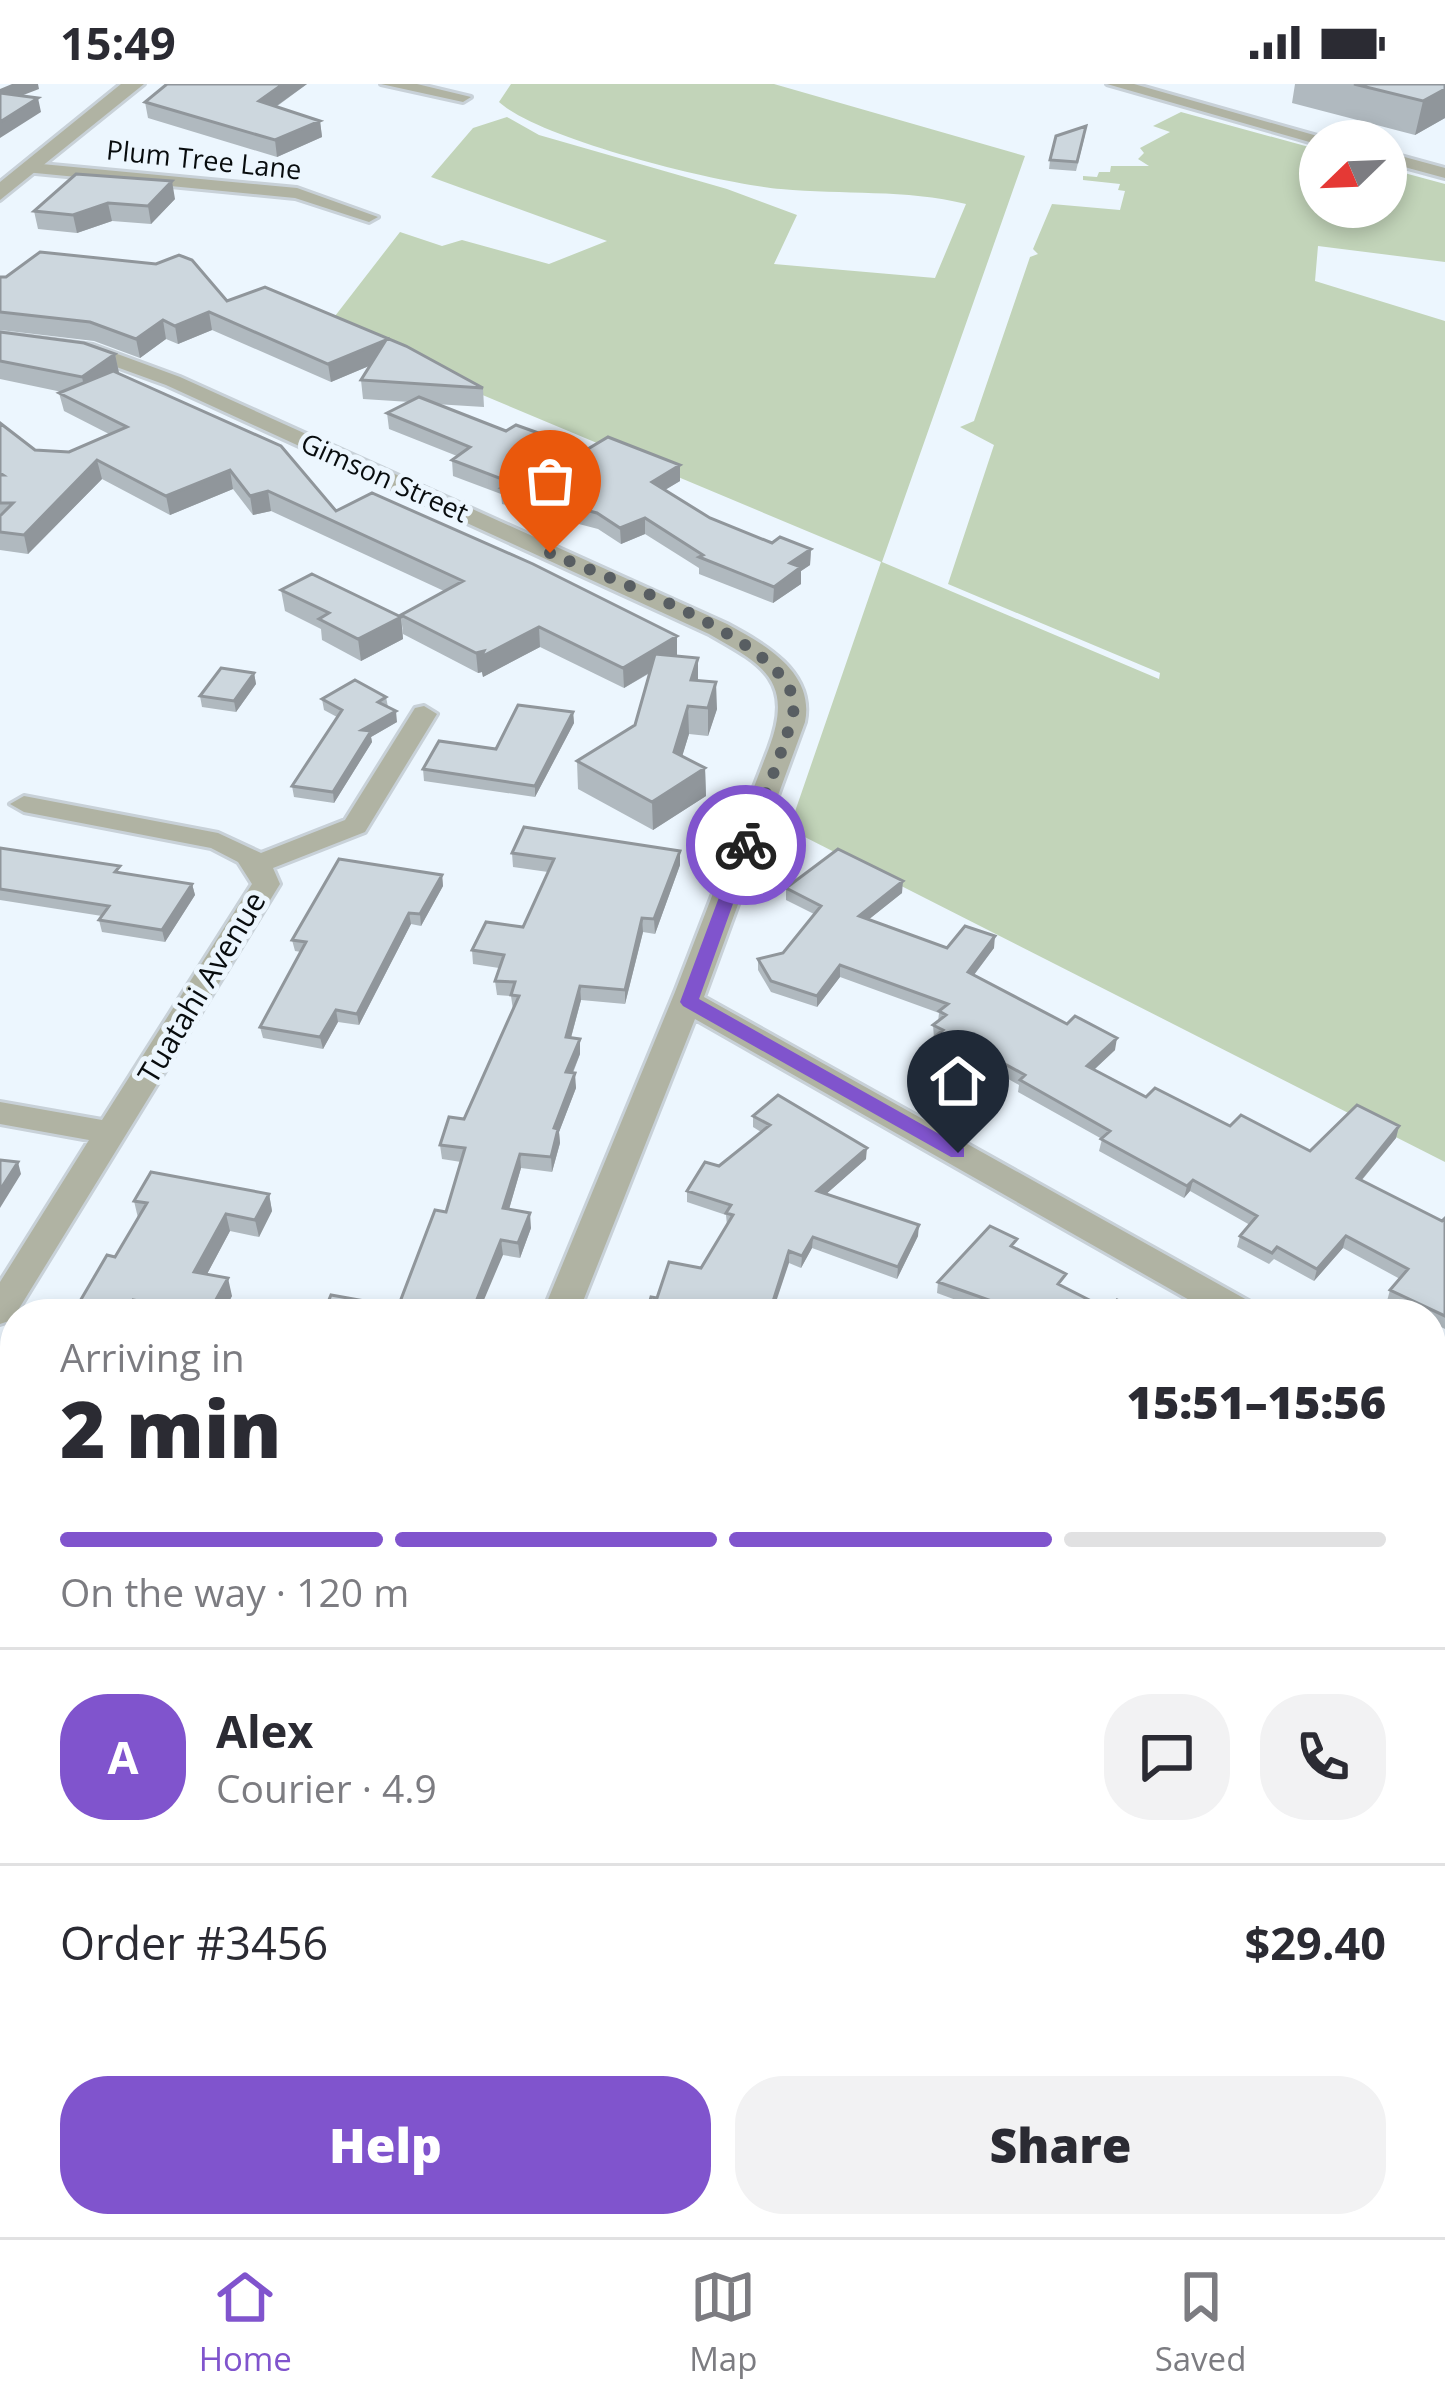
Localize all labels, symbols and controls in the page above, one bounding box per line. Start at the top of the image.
text: 15:49 [60,12,176,73]
north arrow [1299,120,1407,228]
map controls [1299,120,1407,228]
street label: Plum Tree Lane [105,130,303,188]
street label: Gimson Street [295,424,475,530]
pin [499,430,601,553]
icon: bag [517,448,583,514]
courier [686,785,806,905]
icon: bike [713,812,779,878]
street label: Tuatahi Avenue [128,883,274,1091]
pin [907,1030,1009,1153]
icon: home [925,1048,991,1114]
text: Arriving in [60,1330,245,1383]
text: 15:51–15:56 [1127,1371,1386,1432]
text: 2 min [60,1375,282,1481]
text: On the way · 120 m [60,1565,409,1618]
button: chat [1104,1694,1230,1820]
button: phone [1260,1694,1386,1820]
text: Alex [216,1700,313,1761]
text: A [107,1726,139,1787]
text: Courier · 4.9 [216,1761,437,1814]
text: Order #3456 [60,1912,328,1973]
text: $29.40 [1245,1912,1386,1973]
button: Help [60,2076,711,2214]
button: Share [735,2076,1386,2214]
tab: Home [199,2264,292,2381]
tab: Map [689,2264,757,2381]
tab: Saved [1155,2264,1246,2381]

